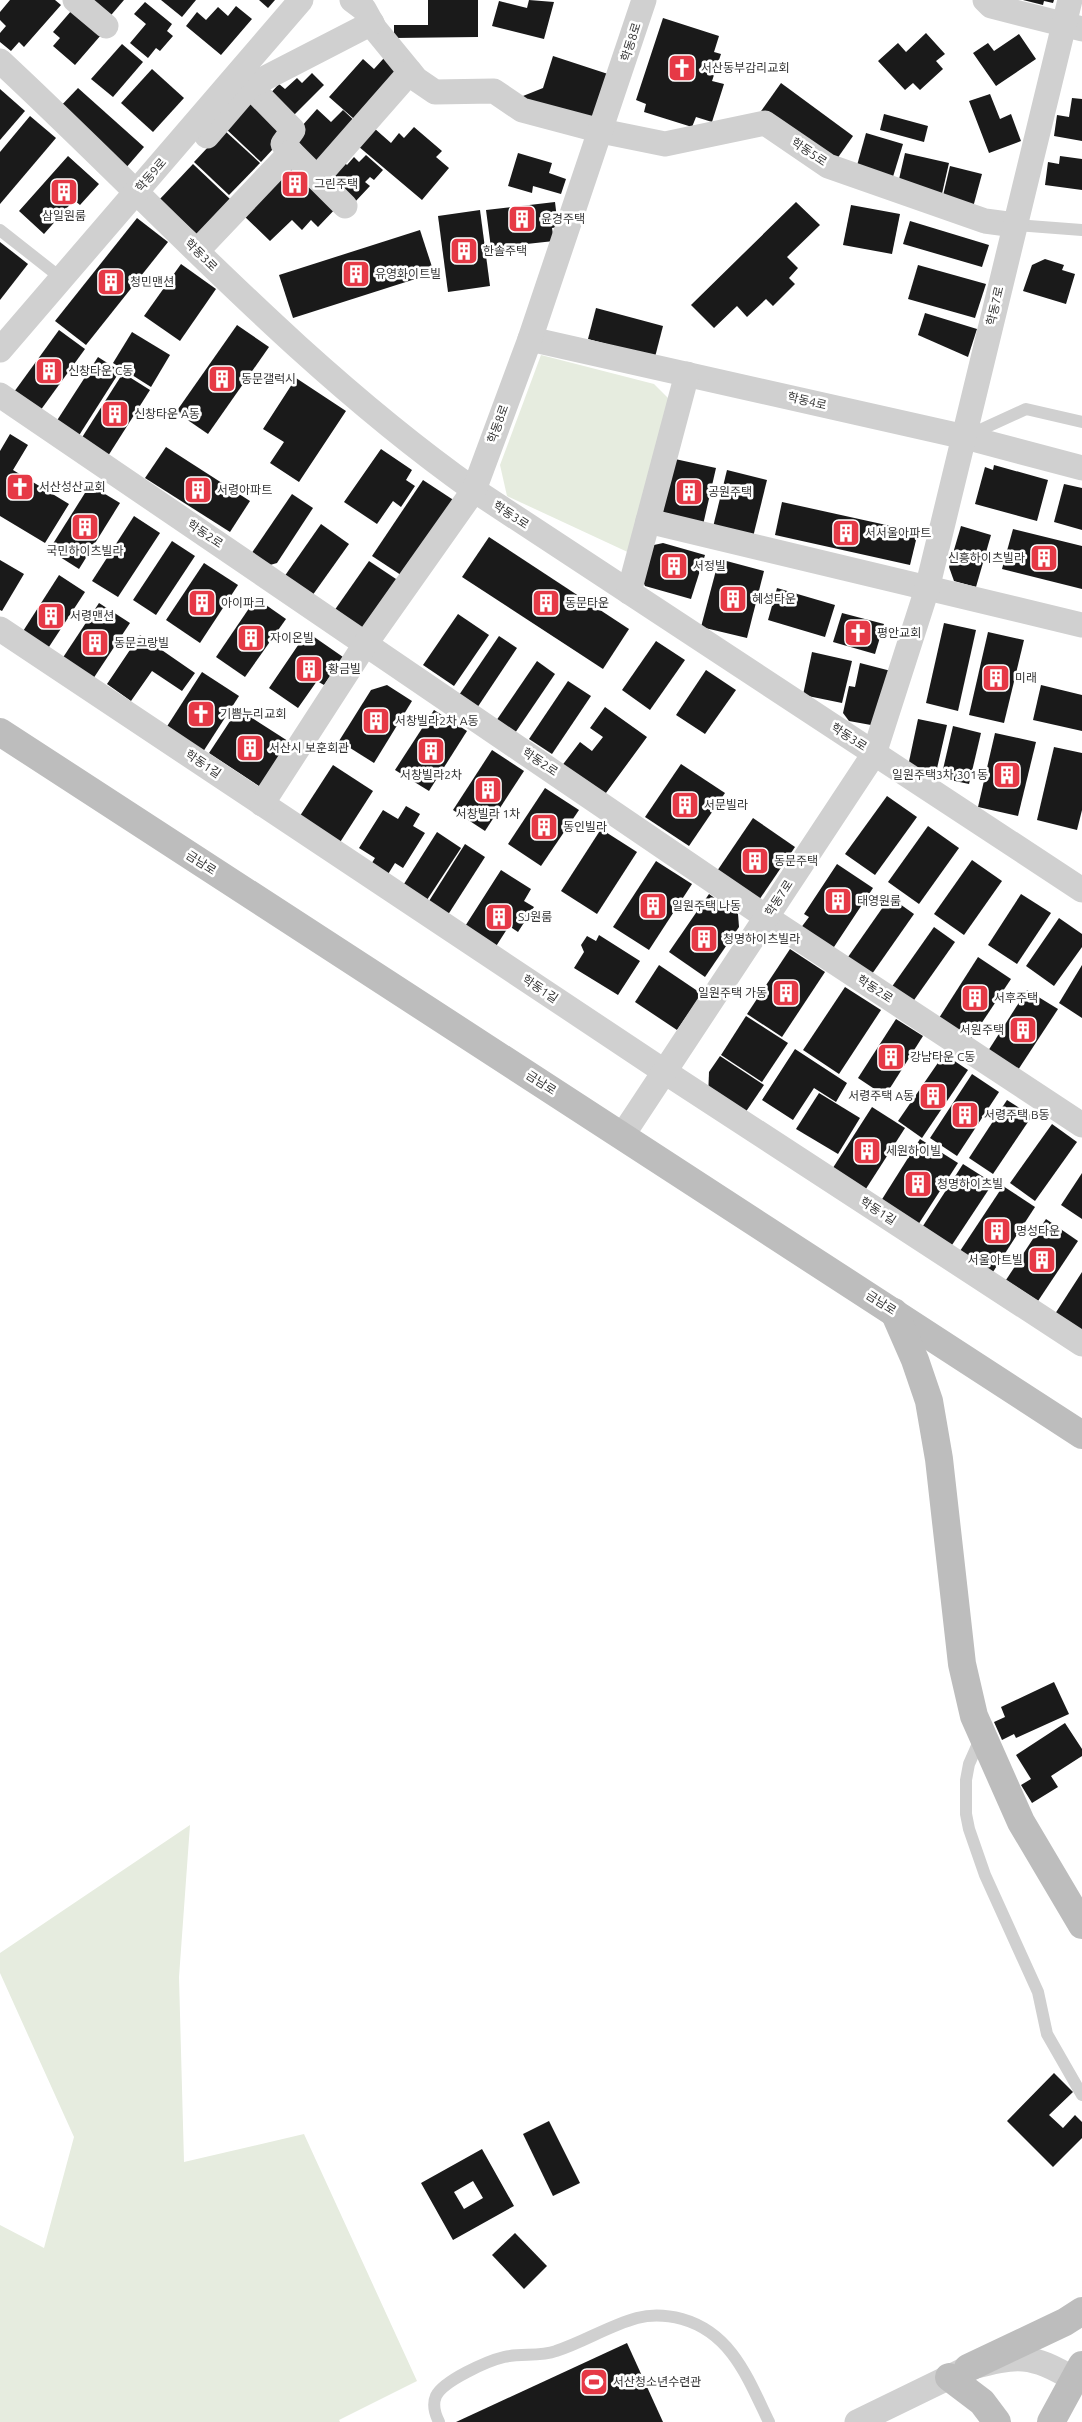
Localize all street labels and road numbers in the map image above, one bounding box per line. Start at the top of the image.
street label: 학동8로 [618,21,643,63]
street label: 학동5로 [789,135,829,168]
street label: 학동9로 [133,155,169,194]
street label: 학동3로 [183,236,220,273]
street label: 학동7로 [984,285,1005,327]
street label: 학동4로 [786,390,828,411]
street label: 학동8로 [485,403,510,445]
street label: 학동3로 [491,498,532,531]
street label: 학동2로 [185,517,225,550]
street label: 학동3로 [829,720,870,753]
street label: 학동2로 [520,745,560,778]
street label: 학동1길 [183,747,223,780]
street label: 금남로 [184,848,219,877]
street label: 학동7로 [762,877,795,918]
street label: 학동1길 [520,972,560,1005]
street label: 학동2로 [855,972,896,1005]
street label: 금남로 [524,1068,559,1097]
street label: 학동1길 [858,1194,899,1227]
street label: 금남로 [864,1288,899,1317]

